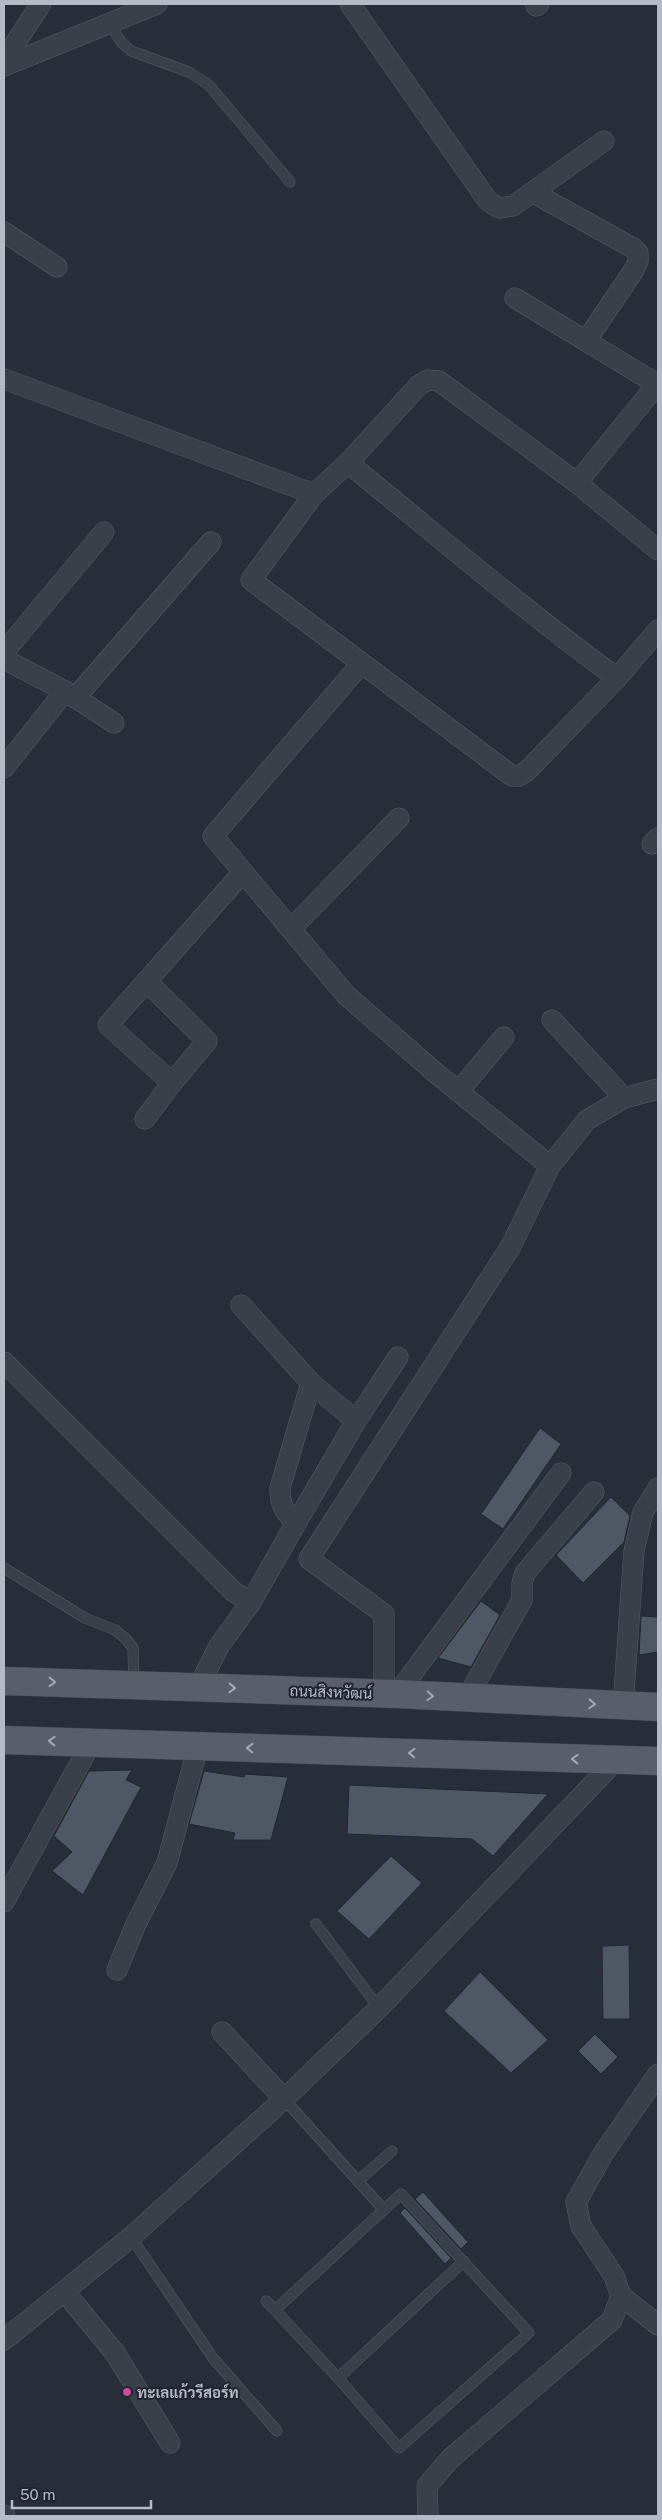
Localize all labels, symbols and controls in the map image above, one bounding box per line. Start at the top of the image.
one-way arrow [49,1677,57,1688]
street label: ถนนสิงหวัฒน์ [289,1681,373,1702]
one-way arrow [229,1682,237,1693]
one-way arrow [426,1690,434,1701]
one-way arrow [588,1699,596,1709]
one-way arrow [48,1736,56,1747]
one-way arrow [245,1743,253,1753]
one-way arrow [408,1748,416,1759]
one-way arrow [570,1753,578,1764]
place label: ทะเลแก้วรีสอร์ท [137,2383,239,2401]
marker: ทะเลแก้วรีสอร์ท [121,2386,133,2398]
scale bar [12,2478,151,2510]
text: 50 m [20,2486,55,2503]

